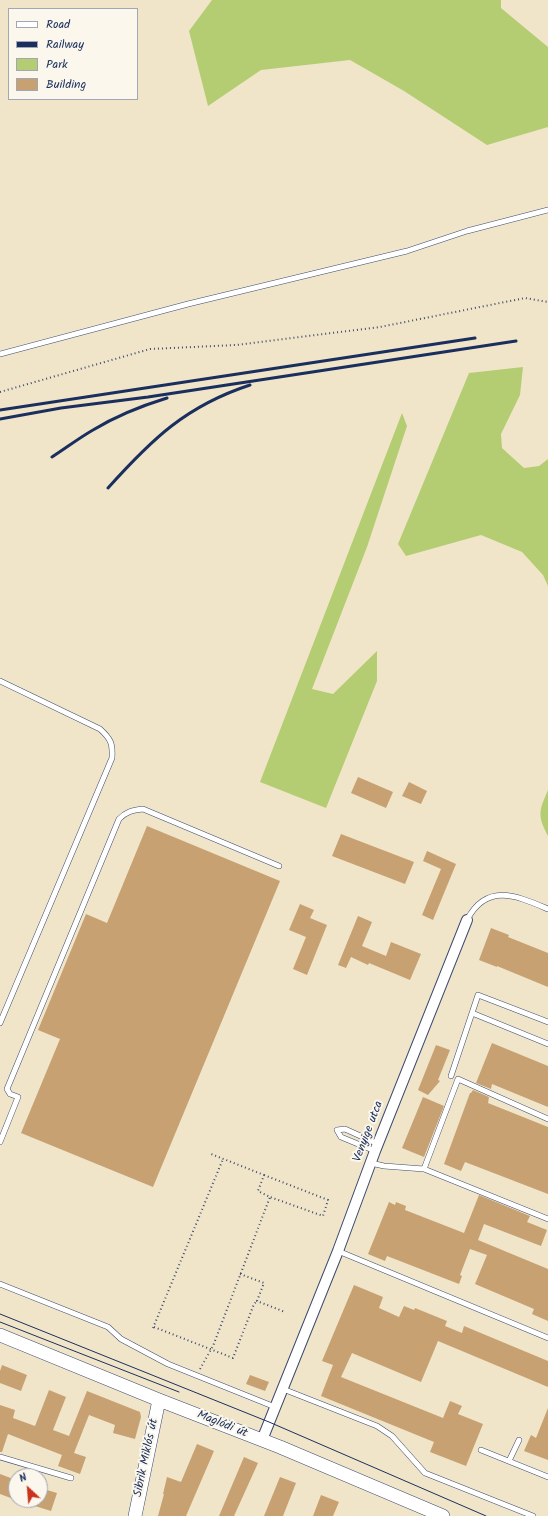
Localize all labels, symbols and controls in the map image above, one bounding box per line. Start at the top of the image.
legend [8,8,138,100]
text: Road [46,15,70,34]
text: Railway [46,35,84,54]
text: Park [46,55,68,74]
text: Building [46,75,86,94]
street label: Venyige utca [351,1100,387,1164]
street label: Maglódi út [195,1408,249,1442]
street label: Sibrik Miklós út [132,1418,162,1498]
north arrow [8,1468,48,1508]
text: N [16,1469,30,1488]

